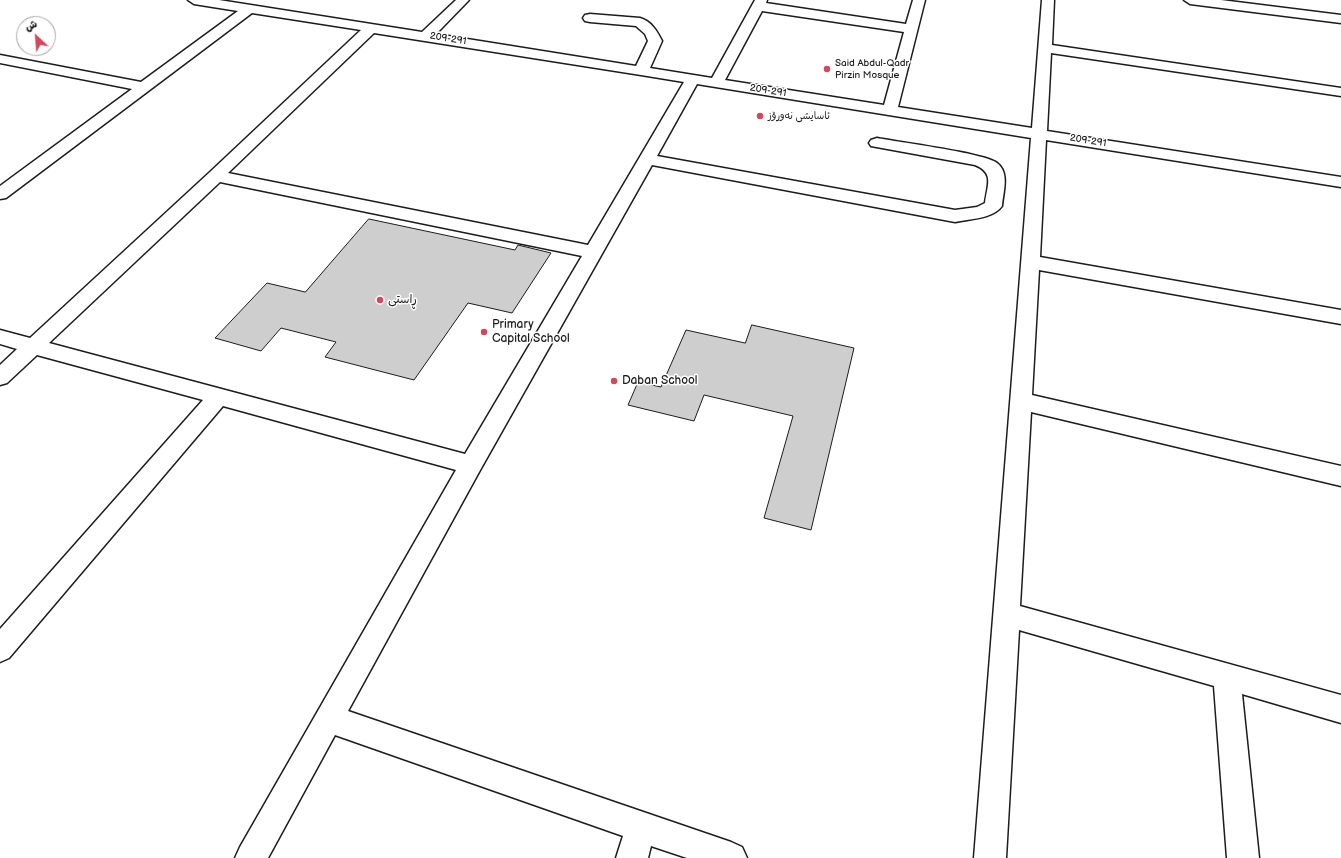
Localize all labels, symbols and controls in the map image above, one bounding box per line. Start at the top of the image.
north arrow [16,16,56,56]
text: ش [23,17,39,34]
street label: 209-291 [429,30,467,48]
place label: Said Abdul-Qadr Pirzin Mosque [835,57,909,80]
marker: Said Abdul-Qadr Pirzin Mosque [822,64,832,74]
street label: 209-291 [749,82,787,100]
place label: ئاسایشی نەورۆز [768,110,830,122]
marker: ئاسایشی نەورۆز [755,111,765,121]
street label: 209-291 [1069,132,1107,150]
place label: ڕاستی [388,293,417,307]
marker: ڕاستی [375,295,385,305]
place label: Primary Capital School [492,318,570,346]
marker: Primary Capital School [479,327,489,337]
place label: Daban School [622,374,698,388]
marker: Daban School [609,376,619,386]

